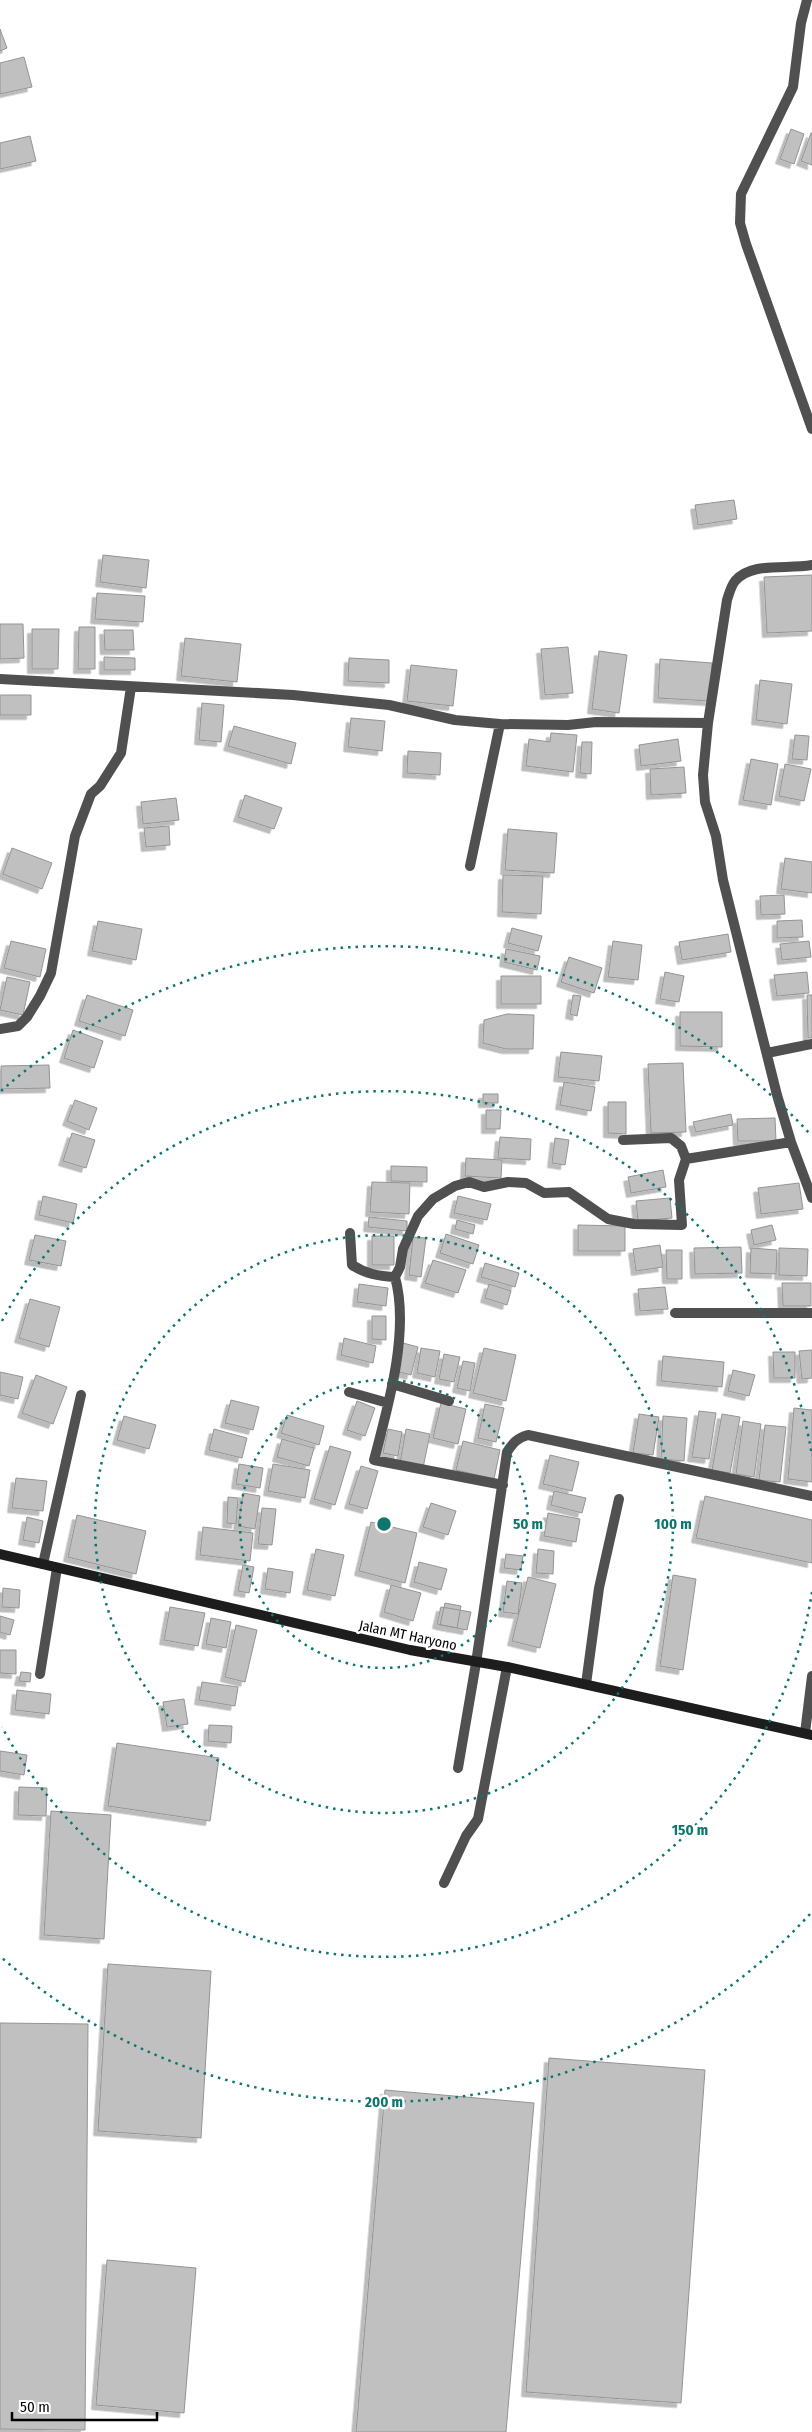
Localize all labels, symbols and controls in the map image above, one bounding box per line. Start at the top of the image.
centre of rings [375,1515,393,1533]
text: 50 m [513,1515,543,1533]
text: 100 m [654,1515,692,1533]
street label: Jalan MT Haryono [357,1617,458,1654]
text: 150 m [672,1821,708,1839]
text: 200 m [364,2093,403,2111]
scale bar [12,2390,158,2422]
text: 50 m [20,2398,50,2416]

